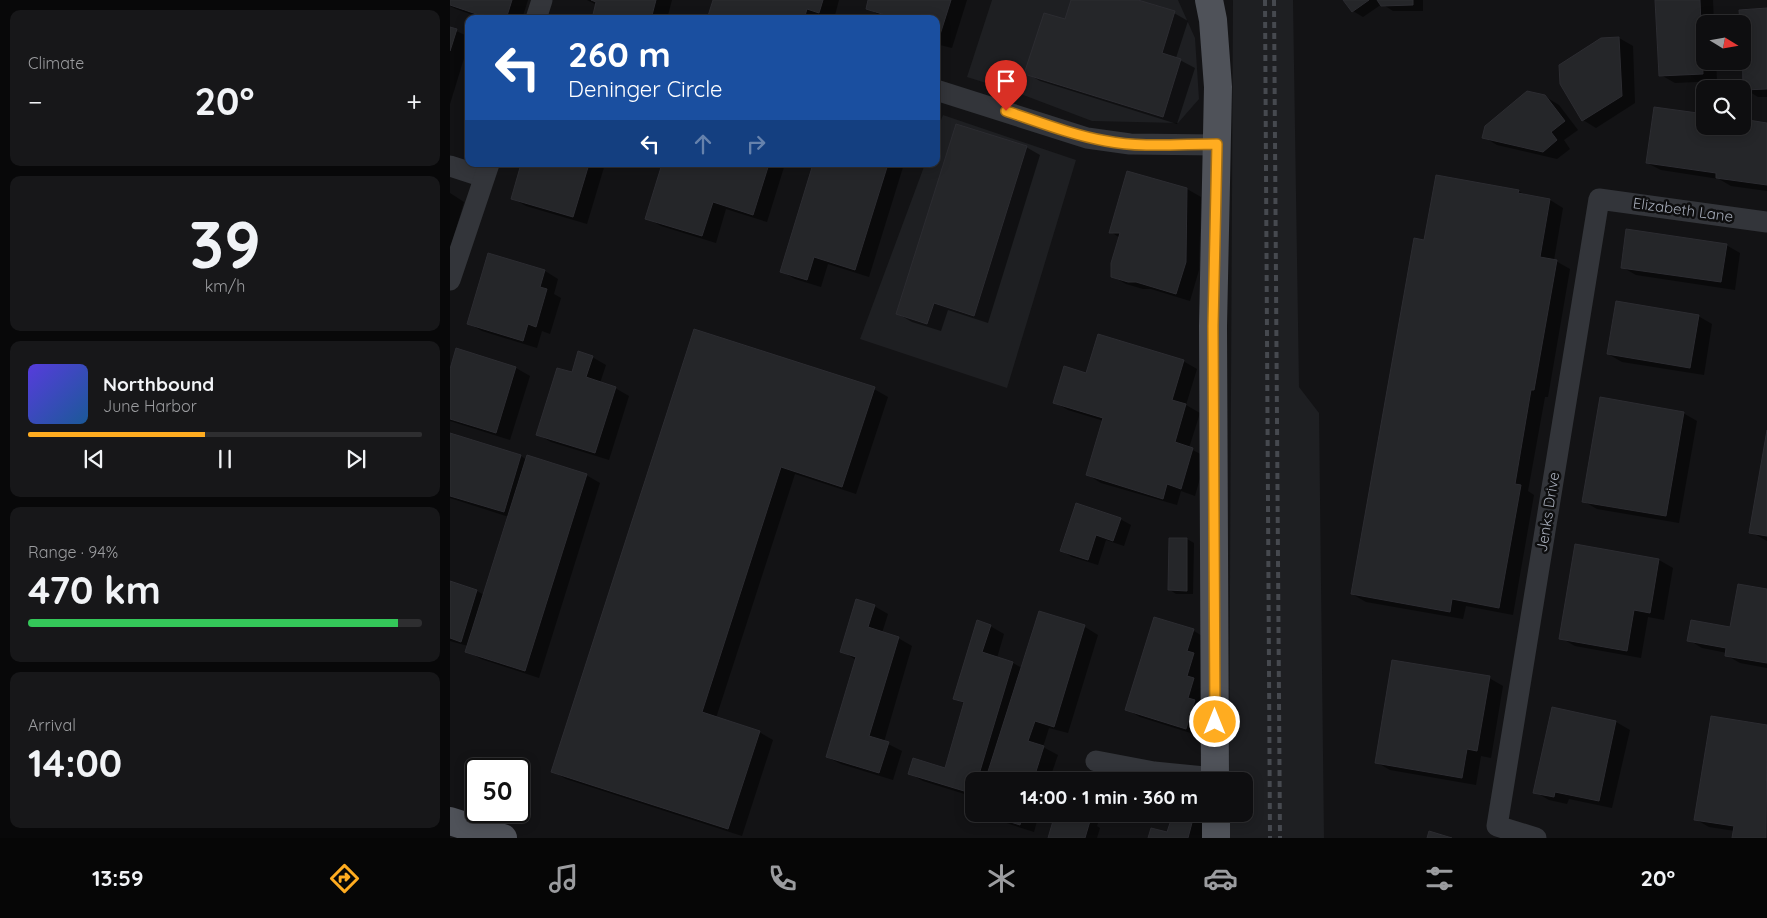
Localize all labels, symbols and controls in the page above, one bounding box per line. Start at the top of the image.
north arrow [1696,15,1751,70]
map controls [1696,15,1751,135]
text: 260 m [568,32,671,76]
icon: left [485,35,550,100]
text: Climate [28,53,84,73]
pin [985,60,1027,111]
icon: arrive [992,67,1020,95]
text: Deninger Circle [568,75,723,103]
text: 20° [194,77,254,125]
button: search [1696,80,1751,135]
text: − [28,84,43,119]
text: + [406,84,422,119]
icon: left [636,130,664,158]
icon: ahead [689,130,717,158]
icon: right [742,130,770,158]
street label: Elizabeth Lane [1632,193,1734,226]
text: 39 [189,203,261,284]
text: km/h [205,276,245,296]
text: Northbound [103,372,214,396]
text: June Harbor [103,396,197,416]
icon: previous [80,445,108,473]
icon: pause [211,445,239,473]
icon: next [342,445,370,473]
street label: Jenks Drive [1532,470,1563,553]
text: Range · 94% [28,542,118,562]
text: 470 km [28,566,161,614]
position arrow [1188,695,1240,747]
text: Arrival [28,715,76,735]
text: 14:00 [28,739,122,787]
speed limit sign: 50 [465,758,530,823]
text: 14:00 · 1 min · 360 m [1020,785,1198,809]
icon: directions [327,861,362,896]
icon: music [546,861,581,896]
icon: phone [765,861,800,896]
icon: climate [984,861,1019,896]
icon: car [1203,861,1238,896]
icon: filters [1422,861,1457,896]
text: 13:59 [92,864,143,892]
text: 20° [1640,864,1675,892]

